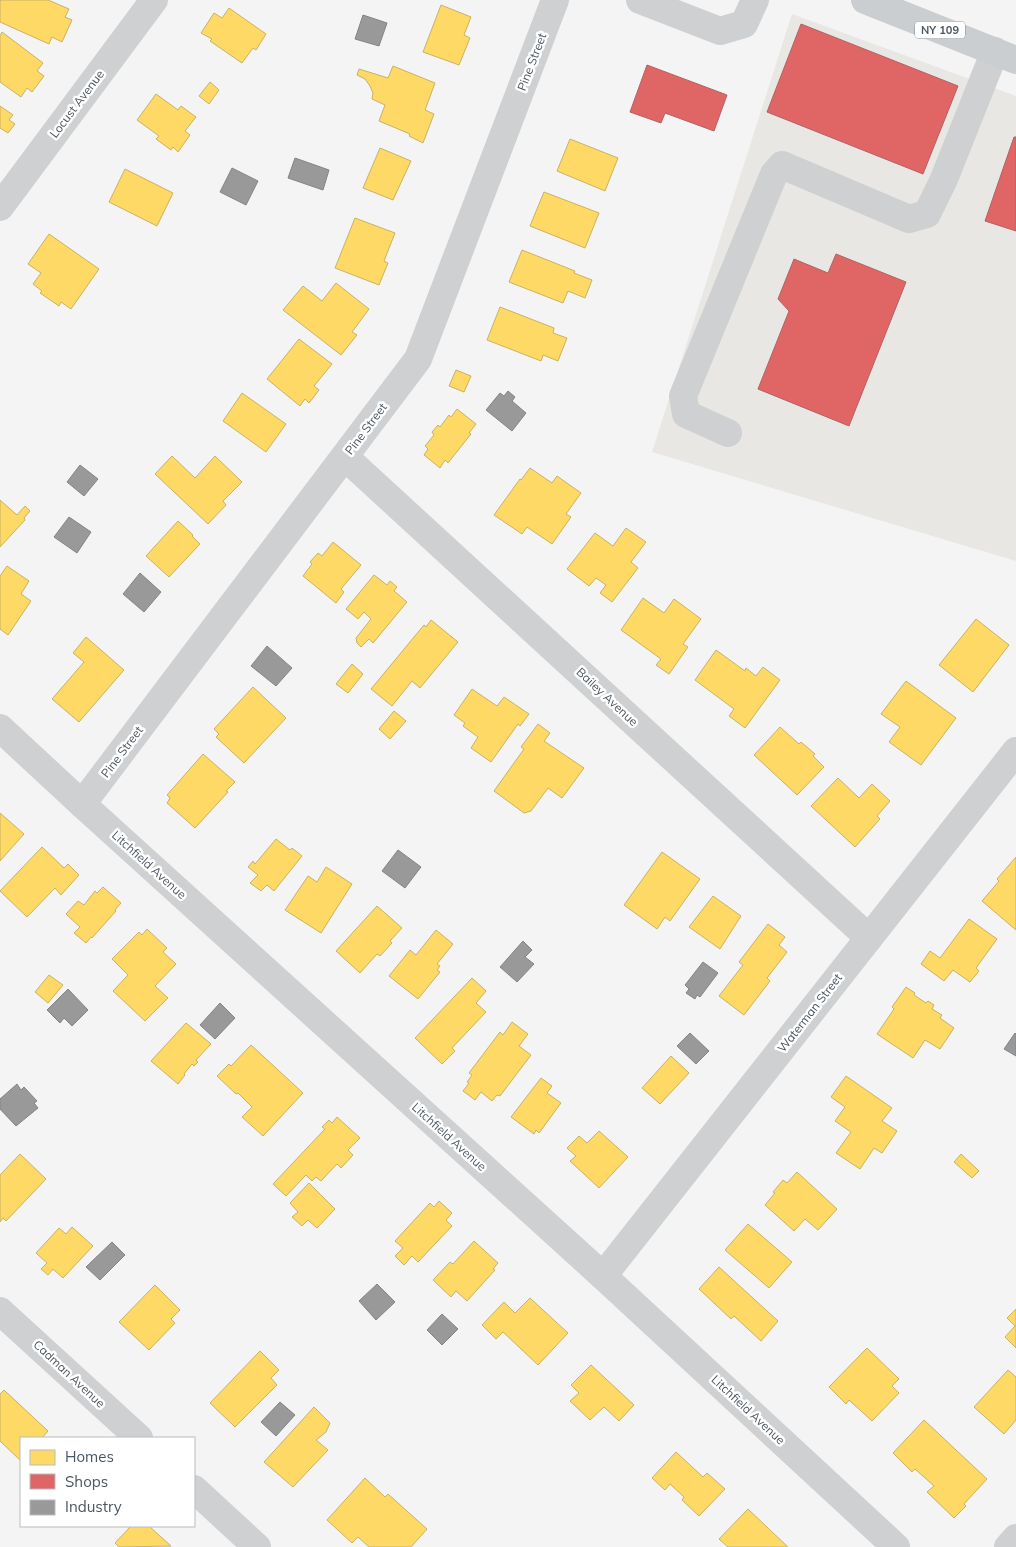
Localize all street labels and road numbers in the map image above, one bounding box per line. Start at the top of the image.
road number: NY 109 [915,22,965,38]
street label: Pine Street [514,31,549,93]
street label: Locust Avenue [46,67,107,141]
street label: Pine Street [341,400,390,457]
street label: Bailey Avenue [573,664,641,729]
street label: Pine Street [97,723,146,780]
street label: Litchfield Avenue [109,827,190,902]
street label: Waterman Street [774,970,845,1055]
street label: Litchfield Avenue [409,1099,490,1174]
street label: Cadman Avenue [31,1337,108,1411]
street label: Litchfield Avenue [709,1372,788,1447]

